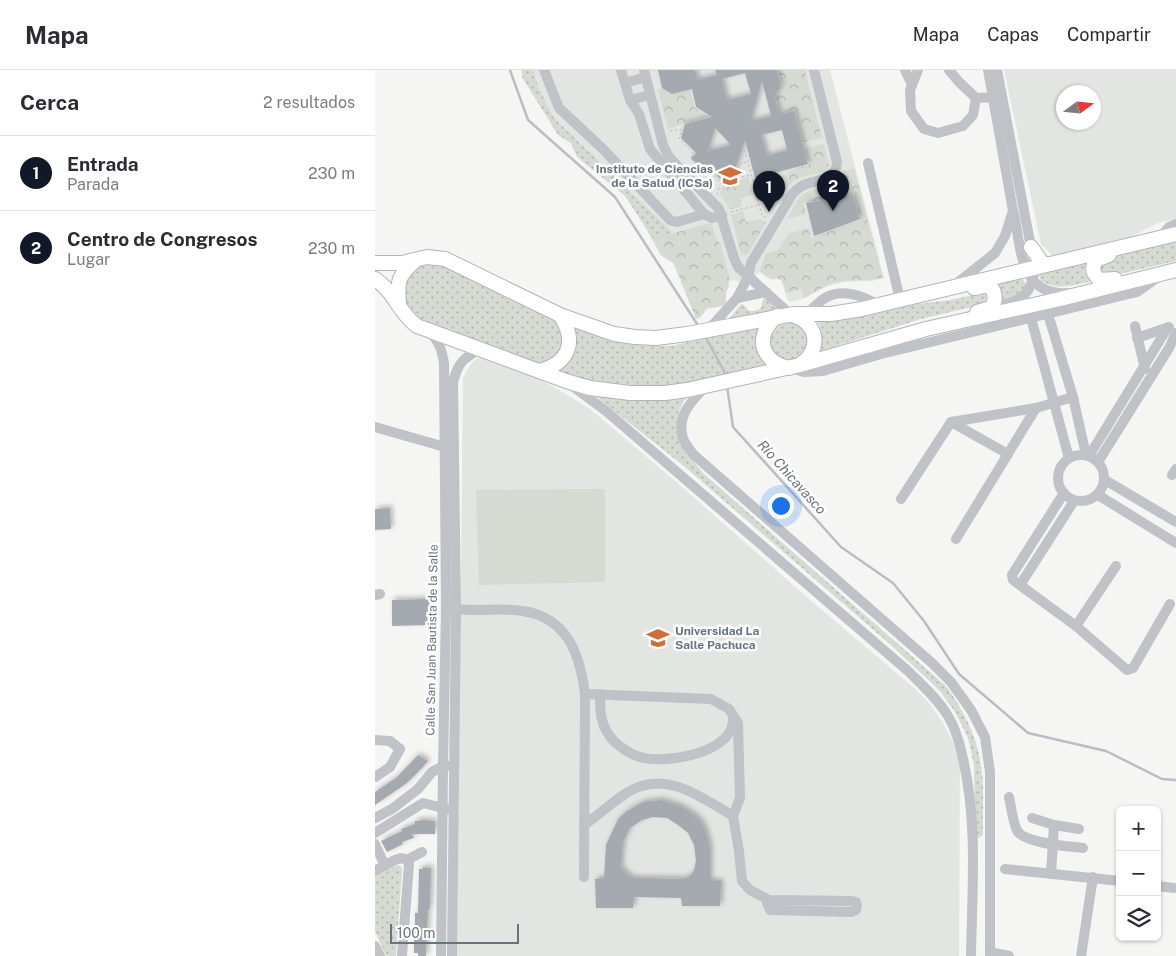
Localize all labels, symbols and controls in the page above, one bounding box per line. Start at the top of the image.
text: Mapa [25,21,89,49]
text: Mapa [913,24,959,45]
text: Capas [987,24,1039,45]
text: Compartir [1067,24,1151,45]
north arrow [1056,85,1101,130]
text: Cerca [20,90,79,115]
text: 2 resultados [263,93,355,112]
text: Entrada [67,153,138,175]
place label: Instituto de Ciencias de la Salud (ICSa) [596,162,713,190]
school or university icon: Instituto de Ciencias de la Salud (ICSa) [717,163,743,189]
text: 1 [33,164,39,183]
text: 230 m [308,164,355,183]
pin: 2 [817,170,849,211]
pin: 1 [753,171,785,212]
text: Parada [67,175,119,194]
text: Centro de Congresos [67,228,258,250]
text: 2 [31,239,41,258]
text: 230 m [308,239,355,258]
text: Lugar [67,250,110,269]
water label: Río Chicavasco [755,437,830,518]
your location [768,493,794,519]
street label: Calle San Juan Bautista de la Salle [423,544,441,736]
place label: Universidad La Salle Pachuca [675,624,759,652]
school or university icon: Universidad La Salle Pachuca [645,625,671,651]
map controls [1116,806,1161,941]
button: + [1116,806,1161,851]
button: − [1116,851,1161,896]
button: layers [1116,896,1161,941]
scale bar [390,921,519,944]
text: 100 m [397,925,435,941]

